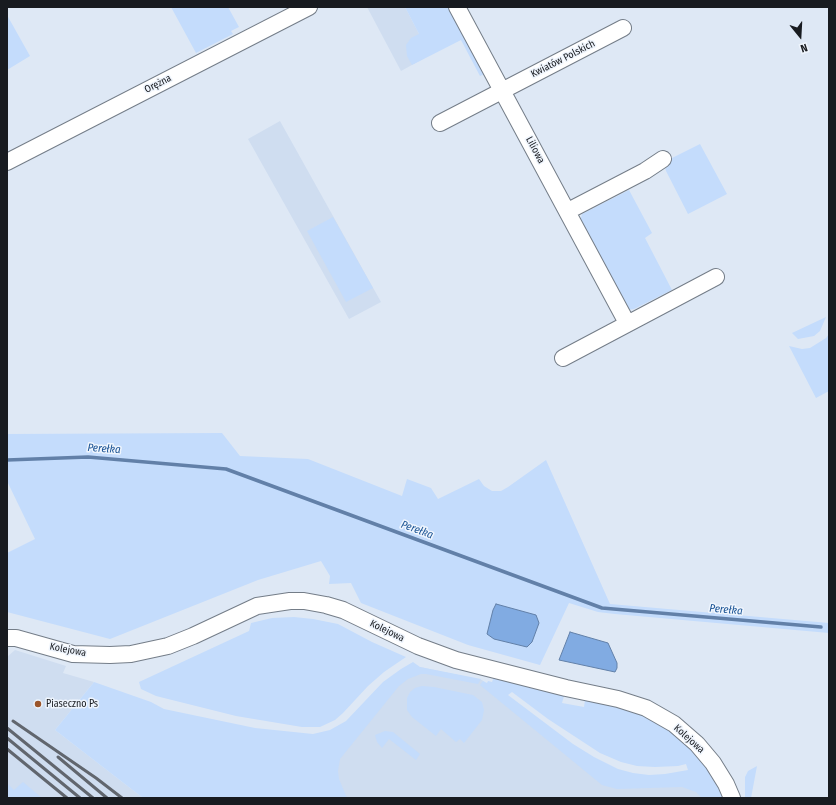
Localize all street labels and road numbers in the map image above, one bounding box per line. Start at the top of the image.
street label: Kwiatów Polskich [529,38,597,80]
street label: Orężna [143,72,173,96]
street label: Liliowa [523,135,547,165]
street label: Kolejowa [368,617,406,645]
street label: Kolejowa [49,641,87,659]
street label: Kolejowa [671,722,707,756]

